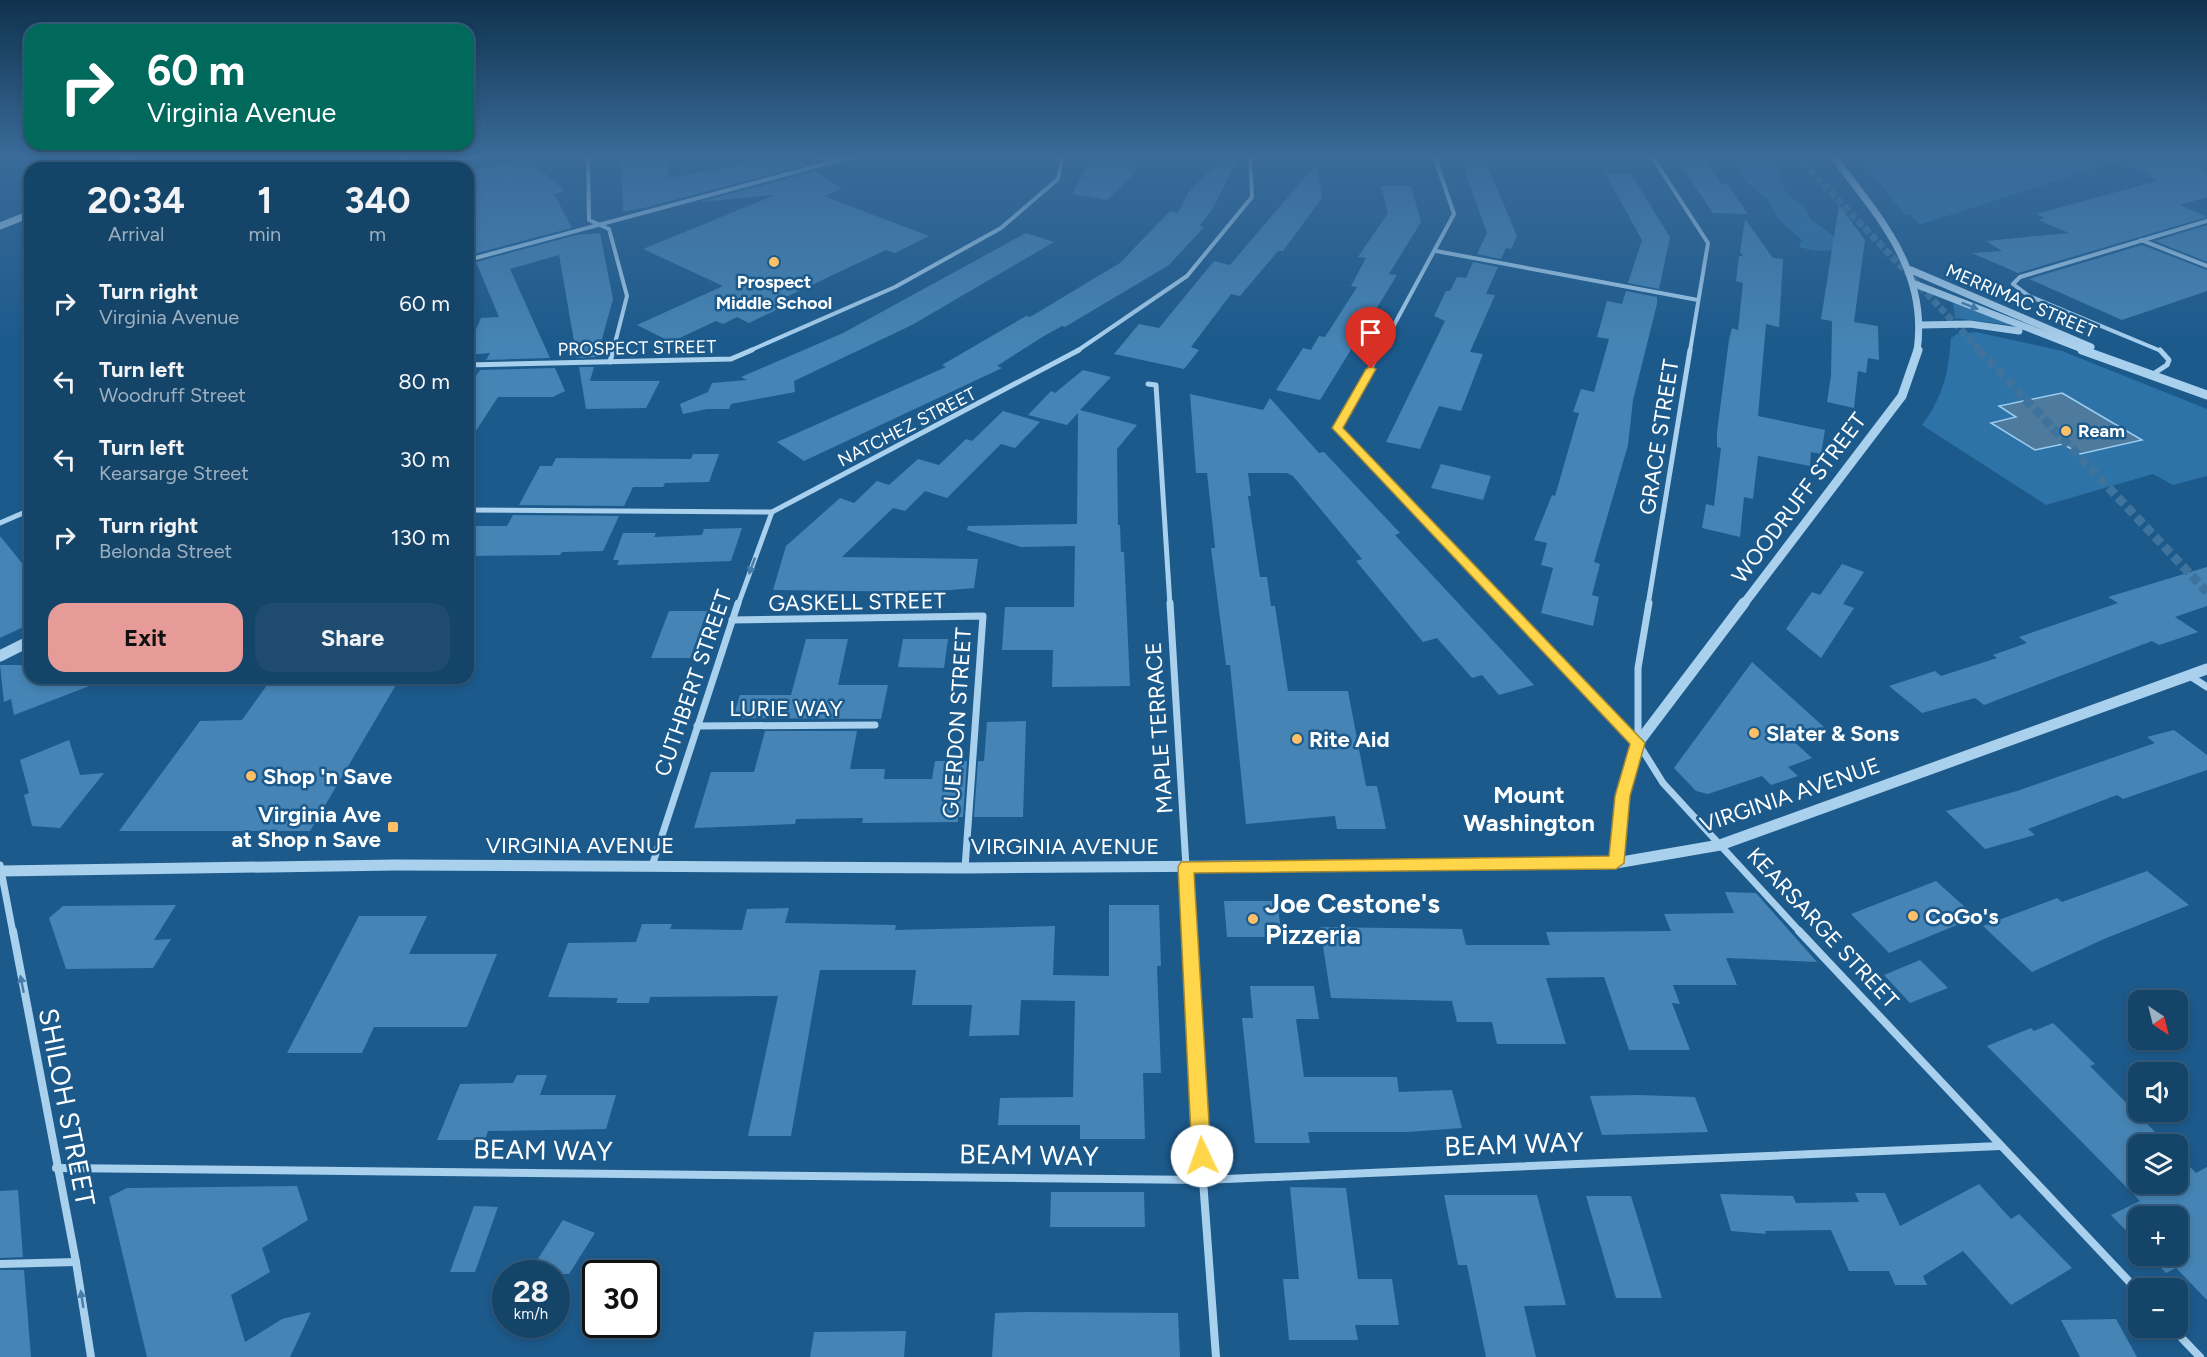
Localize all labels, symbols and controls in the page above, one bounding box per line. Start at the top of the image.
text: 60 m [147,45,245,96]
icon: right [48,48,126,126]
text: Virginia Avenue [147,96,336,129]
text: 20:34 [87,179,185,222]
text: 1 [257,179,272,222]
text: 340 [345,179,411,222]
text: Arrival [108,222,164,246]
text: min [248,222,281,246]
text: m [369,222,386,246]
marker: Prospect Middle School [767,255,781,269]
street label: MERRIMAC STREET [1942,259,2100,343]
place label: Prospect Middle School [716,271,832,314]
text: Turn right [99,278,198,305]
icon: right [48,287,81,320]
text: 60 m [399,290,450,317]
one-way arrow [1961,301,1979,311]
text: Virginia Avenue [99,305,239,329]
pin [1345,307,1396,369]
icon: arrive [1354,316,1387,349]
street label: PROSPECT STREET [557,336,717,360]
text: Turn left [99,356,185,383]
street label: GRACE STREET [1633,357,1685,517]
icon: left [48,365,81,398]
text: 80 m [398,368,450,395]
text: Woodruff Street [99,383,246,407]
street label: NATCHEZ STREET [834,383,980,471]
street label: WOODRUFF STREET [1726,407,1872,589]
place label: Ream [2078,420,2125,442]
marker: Ream [2059,424,2073,438]
text: Turn left [99,434,185,461]
icon: left [48,443,81,476]
text: 30 m [400,446,450,473]
text: Kearsarge Street [99,461,249,485]
text: Turn right [99,512,198,539]
icon: right [48,521,81,554]
text: 130 m [391,524,450,551]
text: Belonda Street [99,539,232,563]
one-way arrow [747,557,756,575]
street label: CUTHBERT STREET [648,586,738,780]
street label: GASKELL STREET [768,587,946,617]
button: Exit [48,603,243,672]
button: Share [255,603,450,672]
street label: GUERDON STREET [937,627,977,819]
street label: MAPLE TERRACE [1140,641,1178,815]
street label: LURIE WAY [729,695,843,722]
place label: Slater & Sons [1766,720,1899,747]
place label: Rite Aid [1309,726,1390,753]
marker: Slater & Sons [1747,726,1761,740]
marker: Rite Aid [1290,732,1304,746]
street label: VIRGINIA AVENUE [1697,752,1883,838]
place label: Shop 'n Save [263,763,392,790]
marker: Shop 'n Save [244,769,258,783]
district label: Mount Washington [1463,780,1595,837]
place label: Virginia Ave at Shop n Save [231,801,381,853]
marker: Virginia Ave at Shop n Save [386,820,400,834]
street label: VIRGINIA AVENUE [486,832,674,859]
street label: VIRGINIA AVENUE [971,833,1159,860]
street label: KEARSARGE STREET [1741,842,1905,1014]
place label: Joe Cestone's Pizzeria [1265,887,1440,951]
place label: CoGo's [1925,903,1999,930]
marker: CoGo's [1906,909,1920,923]
marker: Joe Cestone's Pizzeria [1246,912,1260,926]
one-way arrow [17,974,26,993]
north arrow [2128,990,2188,1050]
map controls [2128,990,2188,1338]
street label: SHILOH STREET [32,1005,102,1209]
button: sound [2128,1062,2188,1122]
position arrow [1170,1124,1234,1188]
street label: BEAM WAY [1444,1125,1585,1163]
street label: BEAM WAY [473,1132,614,1168]
button: layers [2128,1134,2188,1194]
street label: BEAM WAY [959,1137,1100,1173]
button: + [2128,1206,2188,1266]
speed limit sign: 30 [582,1260,660,1338]
text: 28 [513,1273,549,1310]
button: − [2128,1278,2188,1338]
one-way arrow [77,1290,86,1309]
text: km/h [514,1305,548,1323]

